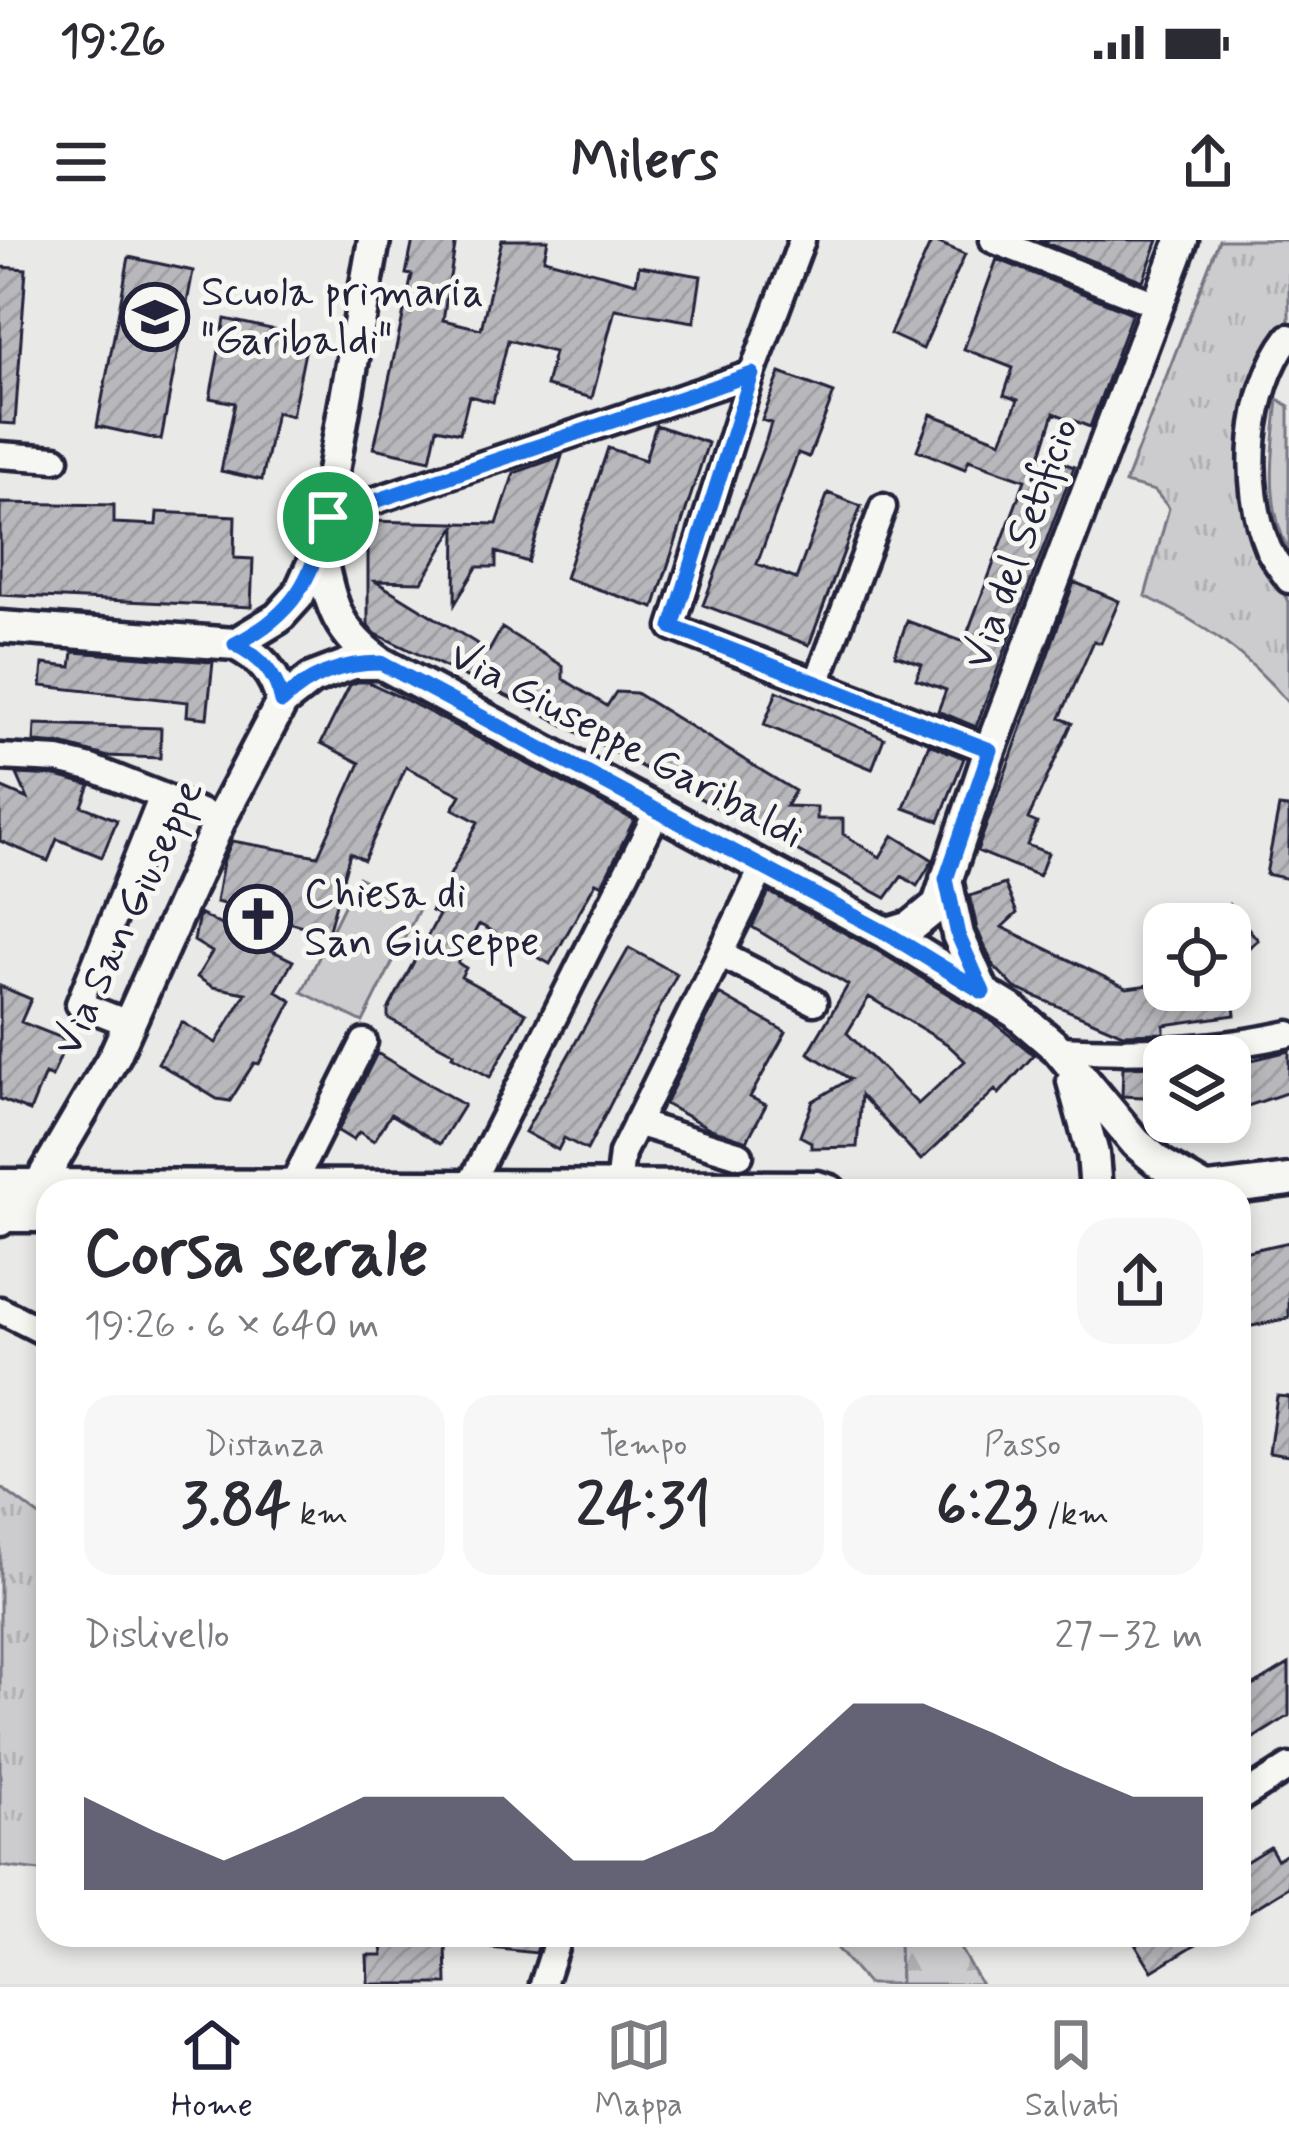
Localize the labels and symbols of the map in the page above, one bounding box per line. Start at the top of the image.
place label: Scuola primaria "Garibaldi" [201,266,484,369]
school or university icon: Scuola primaria "Garibaldi" [120,282,190,352]
street label: Via del Setificio [951,411,1093,677]
pin [277,466,379,568]
street label: Via Giuseppe Garibaldi [439,629,813,863]
street label: Via San Giuseppe [41,771,217,1065]
place label: Chiesa di San Giuseppe [304,868,540,971]
church icon: Chiesa di San Giuseppe [223,884,293,954]

